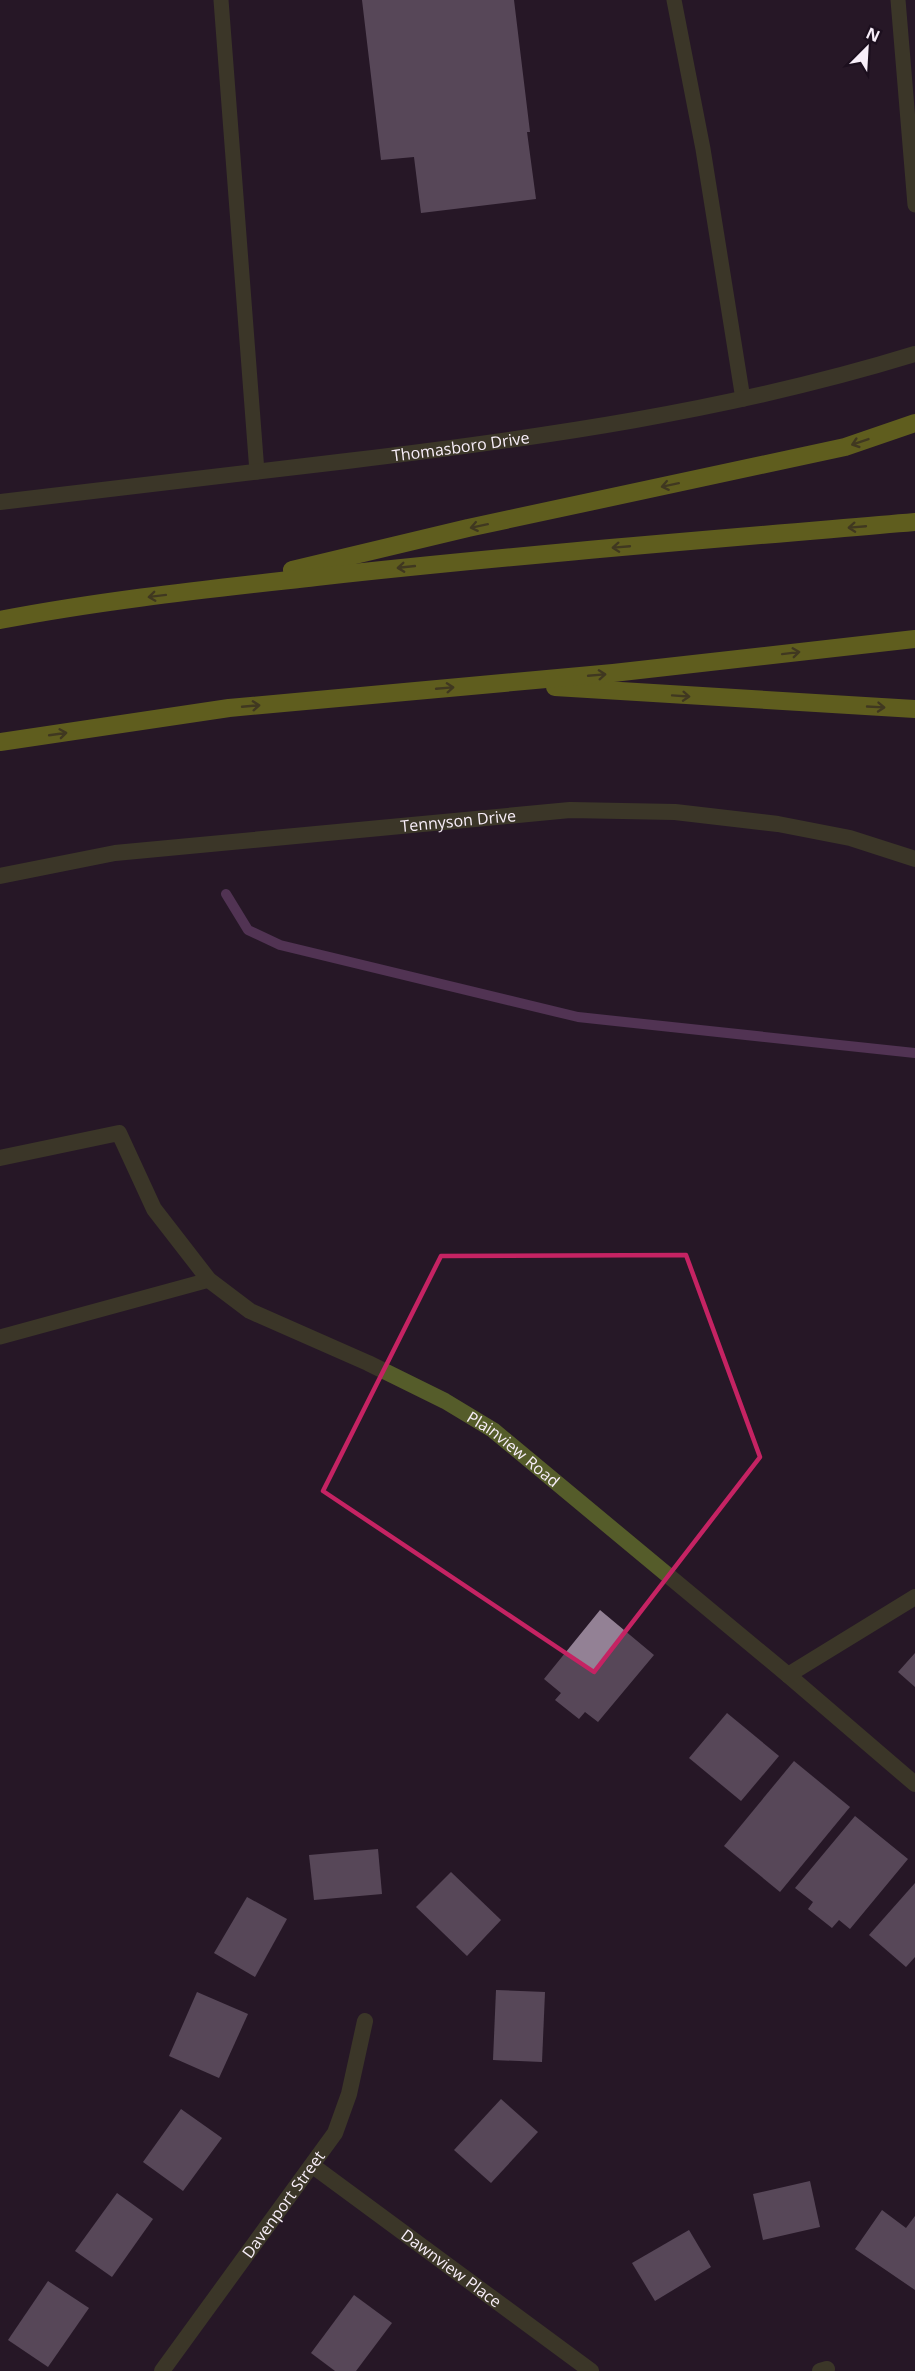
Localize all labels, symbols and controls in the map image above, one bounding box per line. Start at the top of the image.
north arrow [837,18,897,78]
text: N [863,22,884,47]
street label: Thomasboro Drive [391,426,531,466]
one-way arrow [851,438,870,449]
one-way arrow [660,480,680,491]
one-way arrow [470,521,489,532]
one-way arrow [847,522,867,533]
one-way arrow [611,542,631,553]
one-way arrow [396,562,416,573]
one-way arrow [148,590,168,601]
one-way arrow [780,647,800,658]
one-way arrow [586,669,606,680]
one-way arrow [435,682,454,693]
one-way arrow [670,690,690,701]
one-way arrow [240,700,260,711]
one-way arrow [865,701,885,712]
one-way arrow [47,728,67,739]
street label: Tennyson Drive [399,804,517,837]
street label: Plainview Road [463,1406,564,1492]
street label: Davenport Street [237,2146,330,2263]
street label: Dawnview Place [397,2224,506,2312]

